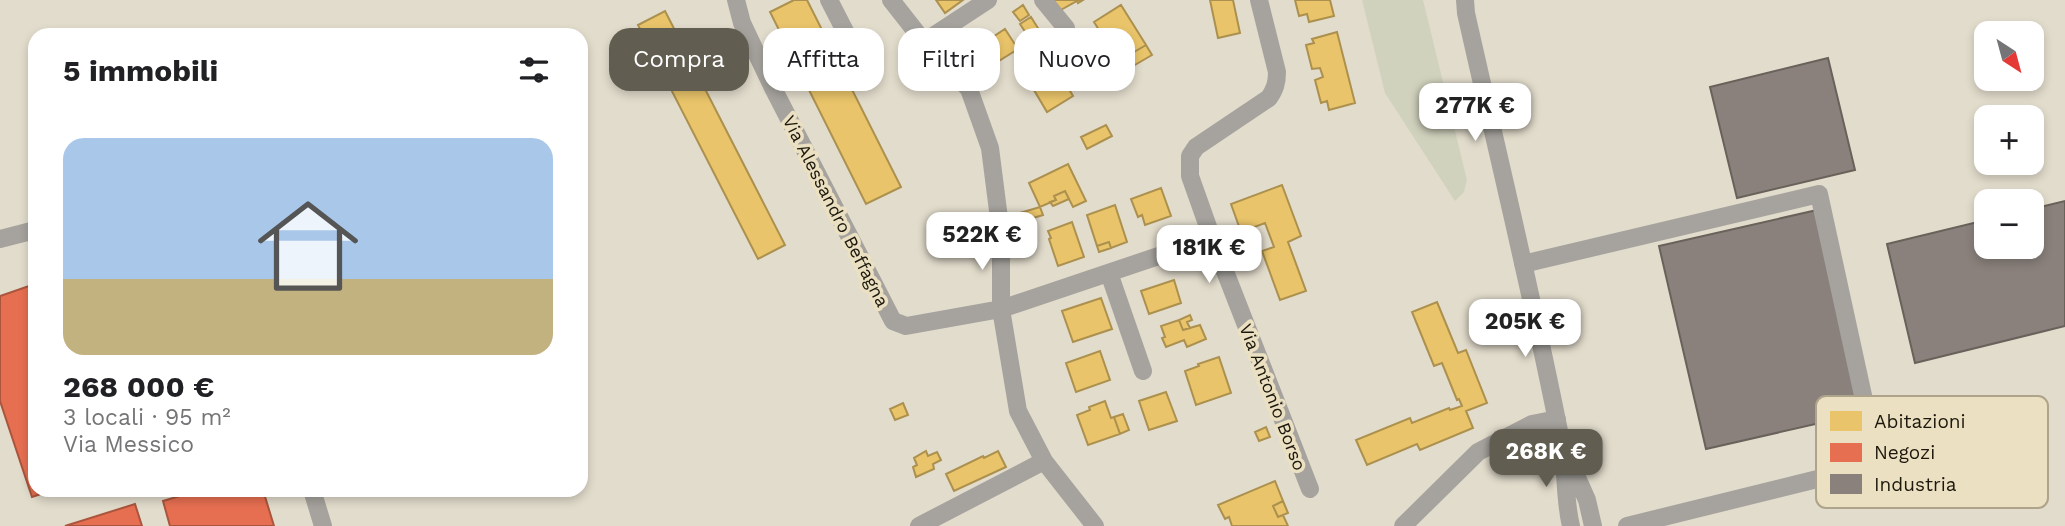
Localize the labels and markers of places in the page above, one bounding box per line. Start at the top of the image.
pin: 277K € [1418,83,1532,143]
pin: 522K € [925,212,1039,272]
pin: 181K € [1152,226,1266,285]
pin: 205K € [1468,300,1582,359]
pin: 268K € [1489,430,1603,489]

